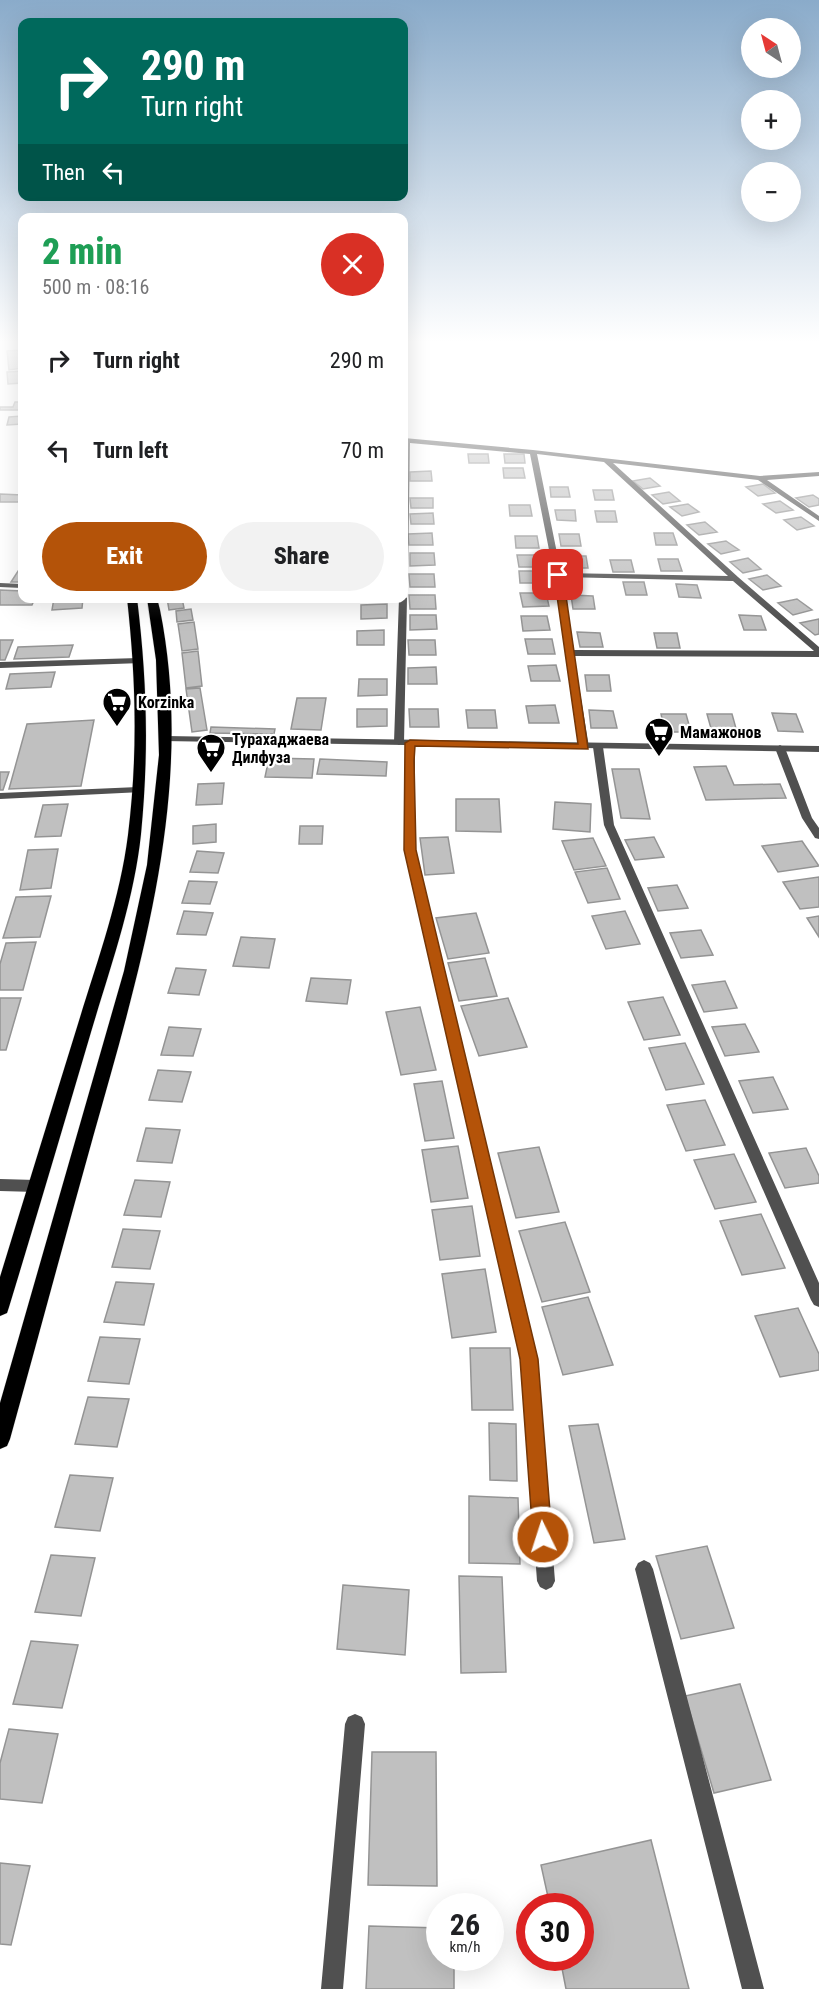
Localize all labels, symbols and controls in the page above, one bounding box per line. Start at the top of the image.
north arrow [741,18,801,78]
map controls [741,18,801,222]
text: 290 m [141,41,246,90]
icon: right [42,42,120,120]
button: + [741,90,801,150]
text: Turn right [141,91,243,123]
icon: left [97,156,130,189]
text: Then [42,160,85,185]
button: − [741,162,801,222]
text: 2 min [42,231,122,273]
button: close [321,233,384,296]
text: 500 m · 08:16 [42,275,149,299]
icon: right [42,344,75,377]
text: Turn right [93,348,180,373]
text: 290 m [330,348,384,373]
icon: left [42,434,75,467]
text: Turn left [93,438,168,463]
text: 70 m [341,438,384,463]
button: Exit [42,522,207,591]
button: Share [219,522,384,591]
pin [532,549,583,600]
icon: arrive [541,558,574,591]
supermarket icon: Korzinka [101,686,133,728]
place label: Korzinka [138,693,195,712]
supermarket icon: Мамажонов [643,716,675,758]
place label: Мамажонов [680,723,761,742]
place label: Турахаджаева Дилфуза [232,730,330,767]
supermarket icon: Турахаджаева Дилфуза [195,732,227,774]
position arrow [511,1505,575,1569]
speed limit sign: 30 [516,1893,594,1971]
text: 26 [450,1907,480,1942]
text: km/h [450,1938,480,1956]

